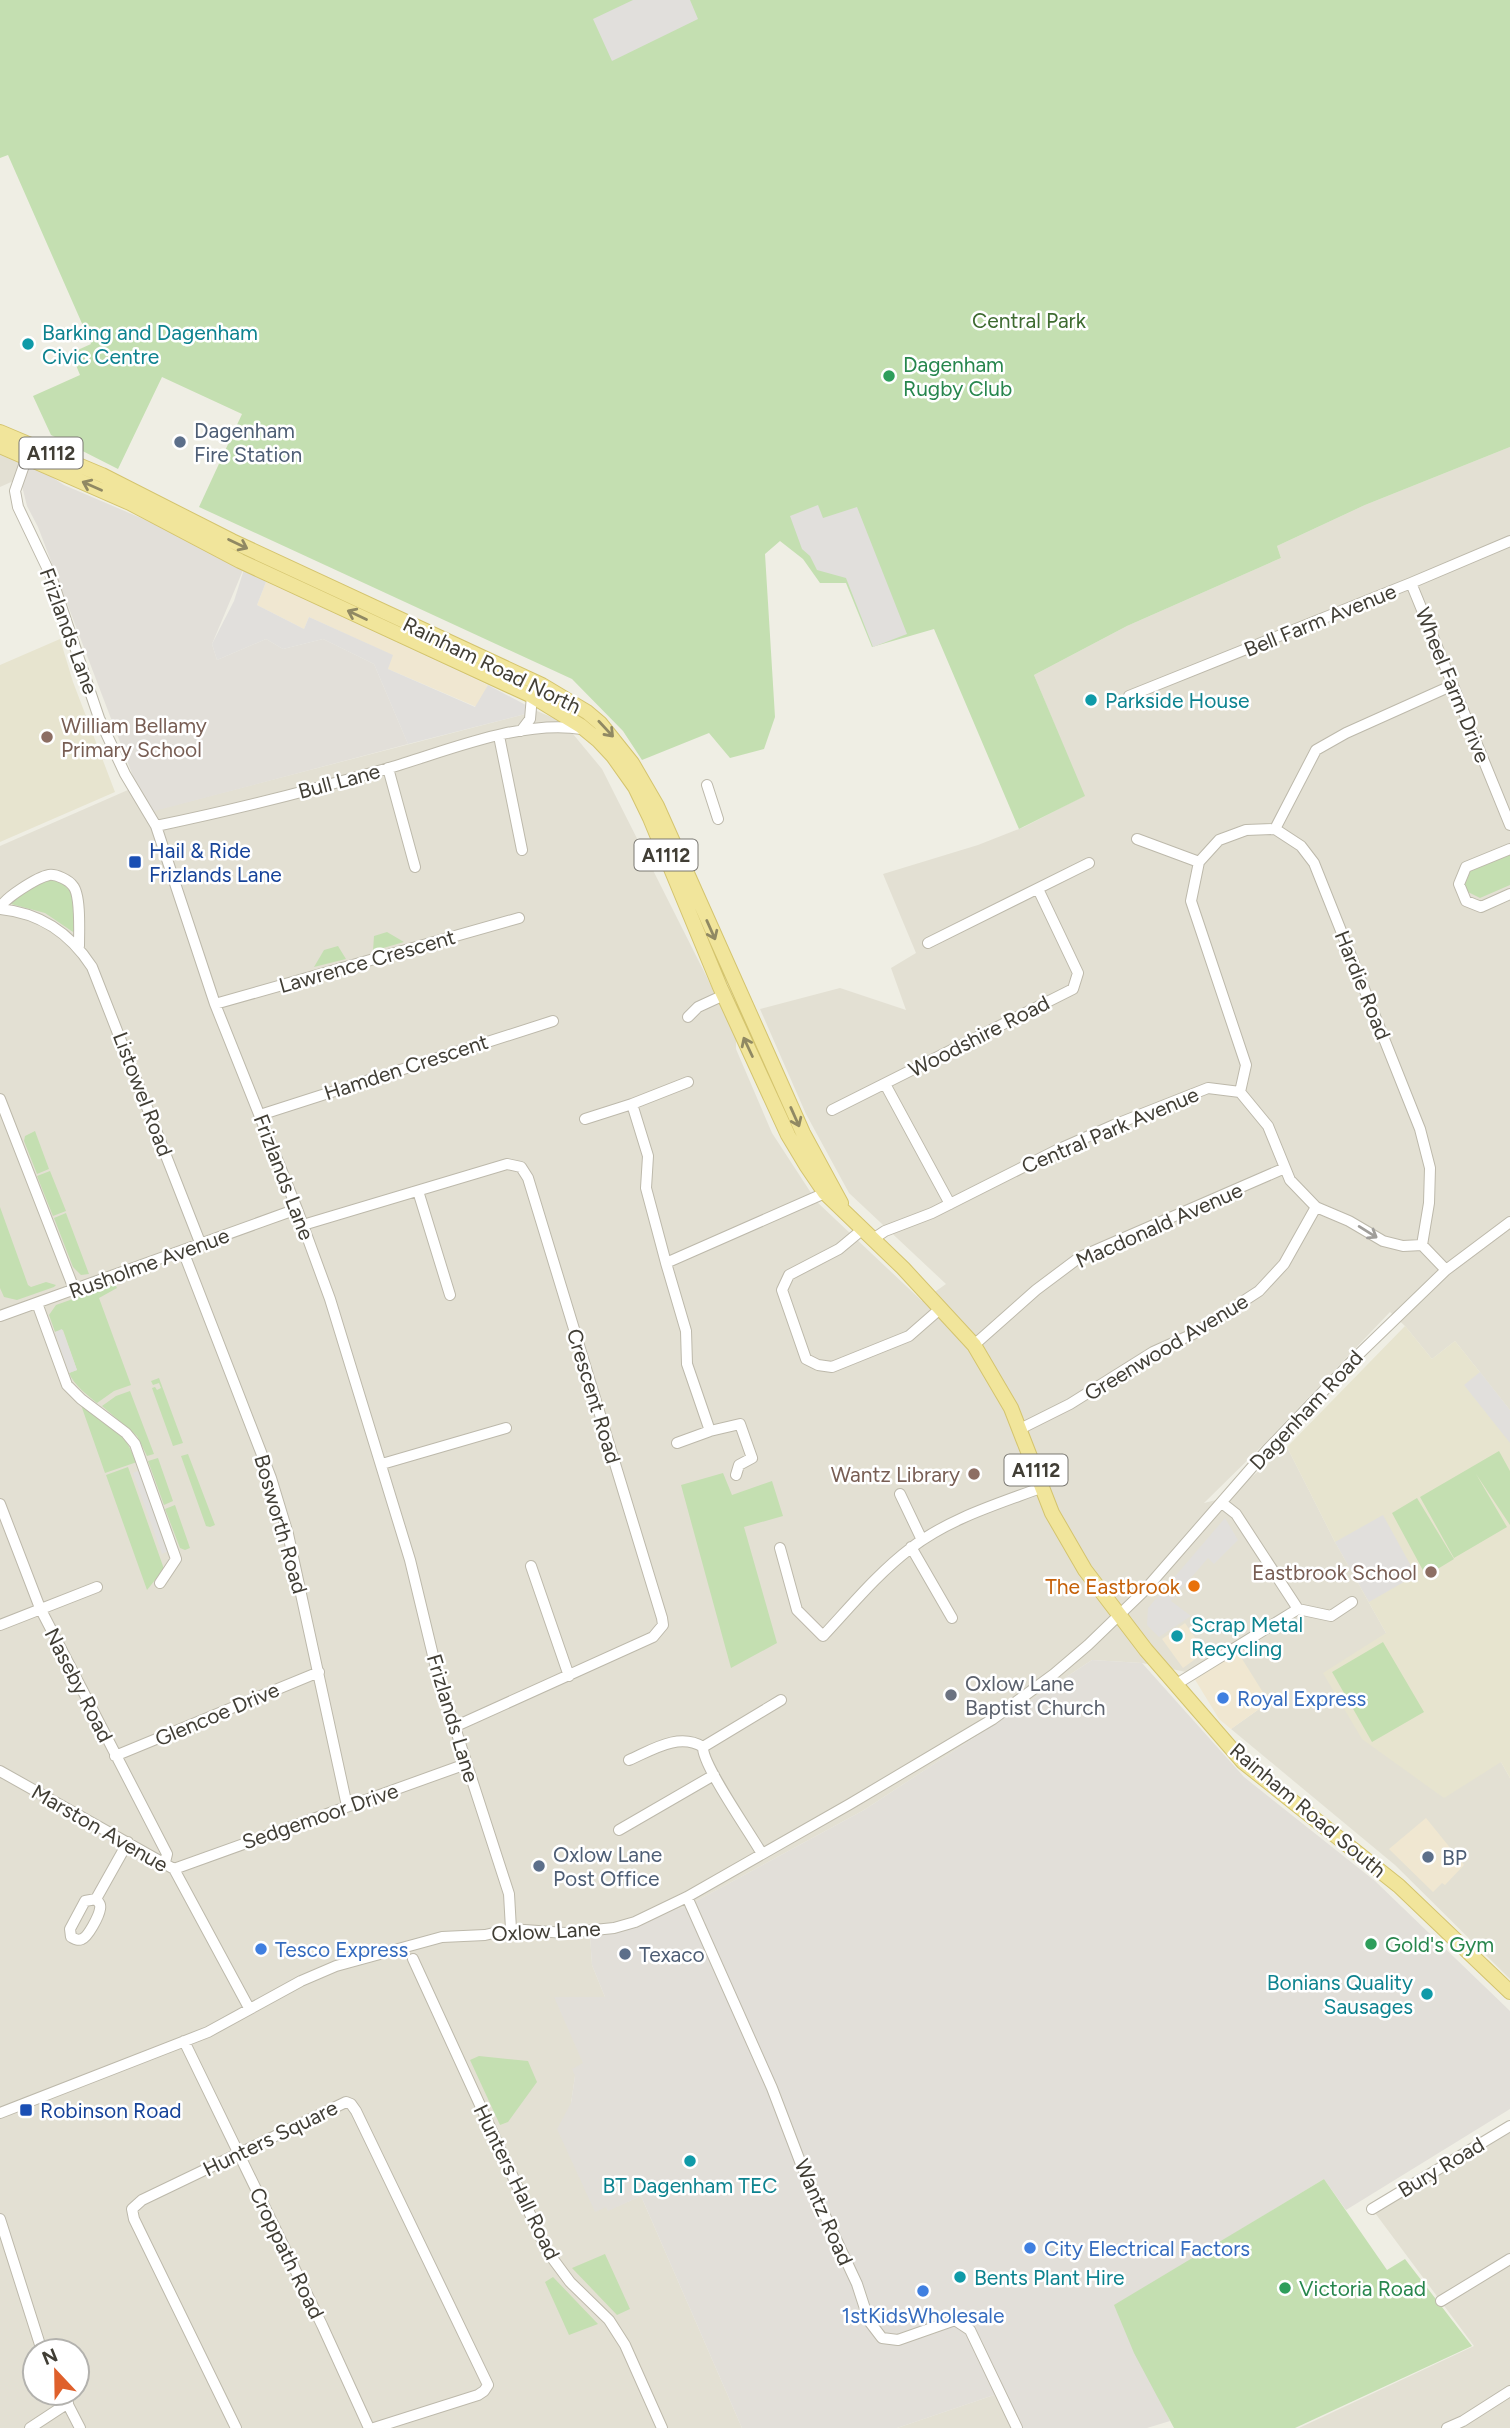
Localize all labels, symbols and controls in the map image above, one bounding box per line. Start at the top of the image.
park label: Central Park [972,308,1087,333]
place label: Barking and Dagenham Civic Centre [42,320,258,369]
marker: Barking and Dagenham Civic Centre [20,336,36,352]
place label: Dagenham Rugby Club [903,352,1012,401]
marker: Dagenham Rugby Club [881,368,897,384]
place label: Dagenham Fire Station [194,418,302,467]
marker: Dagenham Fire Station [172,434,188,450]
road number: A1112 [20,437,82,468]
one-way arrow [81,479,103,492]
one-way arrow [227,537,248,551]
street label: Frizlands Lane [35,564,103,698]
street label: Bell Farm Avenue [1240,578,1400,662]
street label: Wheel Farm Drive [1410,604,1496,766]
one-way arrow [347,608,368,621]
street label: Rainham Road North [399,611,585,719]
place label: Parkside House [1105,688,1249,713]
marker: Parkside House [1083,692,1099,708]
place label: William Bellamy Primary School [61,713,207,762]
one-way arrow [597,720,614,737]
marker: William Bellamy Primary School [39,729,55,745]
street label: Bull Lane [295,758,383,804]
place label: Hail & Ride Frizlands Lane [149,838,282,887]
road number: A1112 [634,840,698,870]
marker: Hail & Ride Frizlands Lane [127,854,143,870]
one-way arrow [705,919,718,940]
street label: Lawrence Crescent [276,924,458,998]
street label: Hardie Road [1330,927,1396,1043]
street label: Woodshire Road [905,990,1053,1082]
street label: Listowel Road [108,1028,178,1160]
street label: Hamden Crescent [321,1029,491,1105]
one-way arrow [741,1037,754,1058]
street label: Central Park Avenue [1018,1081,1202,1179]
one-way arrow [789,1106,802,1127]
street label: Frizlands Lane [249,1111,319,1243]
street label: Macdonald Avenue [1072,1177,1246,1273]
street label: Rusholme Avenue [65,1222,233,1304]
one-way arrow [1357,1225,1377,1239]
street label: Greenwood Avenue [1080,1288,1252,1406]
street label: Crescent Road [562,1326,626,1466]
street label: Dagenham Road [1244,1345,1368,1475]
street label: Bosworth Road [249,1452,313,1596]
road number: A1112 [1004,1454,1068,1486]
place label: Wantz Library [831,1462,960,1487]
marker: Wantz Library [966,1466,982,1482]
place label: Eastbrook School [1252,1560,1417,1585]
marker: Eastbrook School [1423,1564,1439,1580]
place label: The Eastbrook [1045,1574,1181,1599]
marker: The Eastbrook [1186,1578,1202,1594]
place label: Scrap Metal Recycling [1191,1612,1303,1661]
street label: Naseby Road [40,1624,118,1746]
marker: Scrap Metal Recycling [1169,1628,1185,1644]
street label: Frizlands Lane [422,1651,484,1785]
place label: Oxlow Lane Baptist Church [965,1671,1105,1720]
street label: Glencoe Drive [151,1677,283,1751]
place label: Royal Express [1237,1686,1366,1711]
marker: Oxlow Lane Baptist Church [943,1687,959,1703]
marker: Royal Express [1215,1690,1231,1706]
street label: Rainham Road South [1225,1737,1391,1883]
street label: Sedgemoor Drive [239,1778,401,1854]
street label: Marston Avenue [27,1779,173,1877]
place label: Oxlow Lane Post Office [553,1842,662,1891]
place label: BP [1442,1845,1467,1870]
marker: BP [1420,1849,1436,1865]
marker: Oxlow Lane Post Office [531,1858,547,1874]
street label: Oxlow Lane [491,1916,601,1946]
place label: Gold's Gym [1385,1932,1494,1957]
marker: Gold's Gym [1363,1936,1379,1952]
place label: Tesco Express [275,1937,408,1962]
marker: Tesco Express [253,1941,269,1957]
place label: Texaco [639,1942,705,1967]
marker: Texaco [617,1946,633,1962]
place label: Bonians Quality Sausages [1267,1970,1413,2019]
marker: Bonians Quality Sausages [1419,1986,1435,2002]
street label: Hunters Square [199,2095,341,2181]
place label: Robinson Road [40,2098,181,2123]
street label: Hunters Hall Road [469,2100,565,2264]
marker: Robinson Road [18,2102,34,2118]
street label: Bury Road [1393,2132,1489,2202]
marker: BT Dagenham TEC [682,2153,698,2169]
street label: Wantz Road [789,2155,859,2269]
place label: BT Dagenham TEC [603,2173,777,2198]
street label: Croppath Road [244,2183,330,2323]
place label: City Electrical Factors [1044,2236,1250,2261]
marker: City Electrical Factors [1022,2240,1038,2256]
place label: Bents Plant Hire [974,2265,1124,2290]
marker: Bents Plant Hire [952,2269,968,2285]
place label: Victoria Road [1299,2276,1426,2301]
marker: Victoria Road [1277,2280,1293,2296]
marker: 1stKidsWholesale [915,2283,931,2299]
place label: 1stKidsWholesale [842,2303,1004,2328]
north arrow [21,2337,91,2407]
text: N [39,2343,61,2370]

